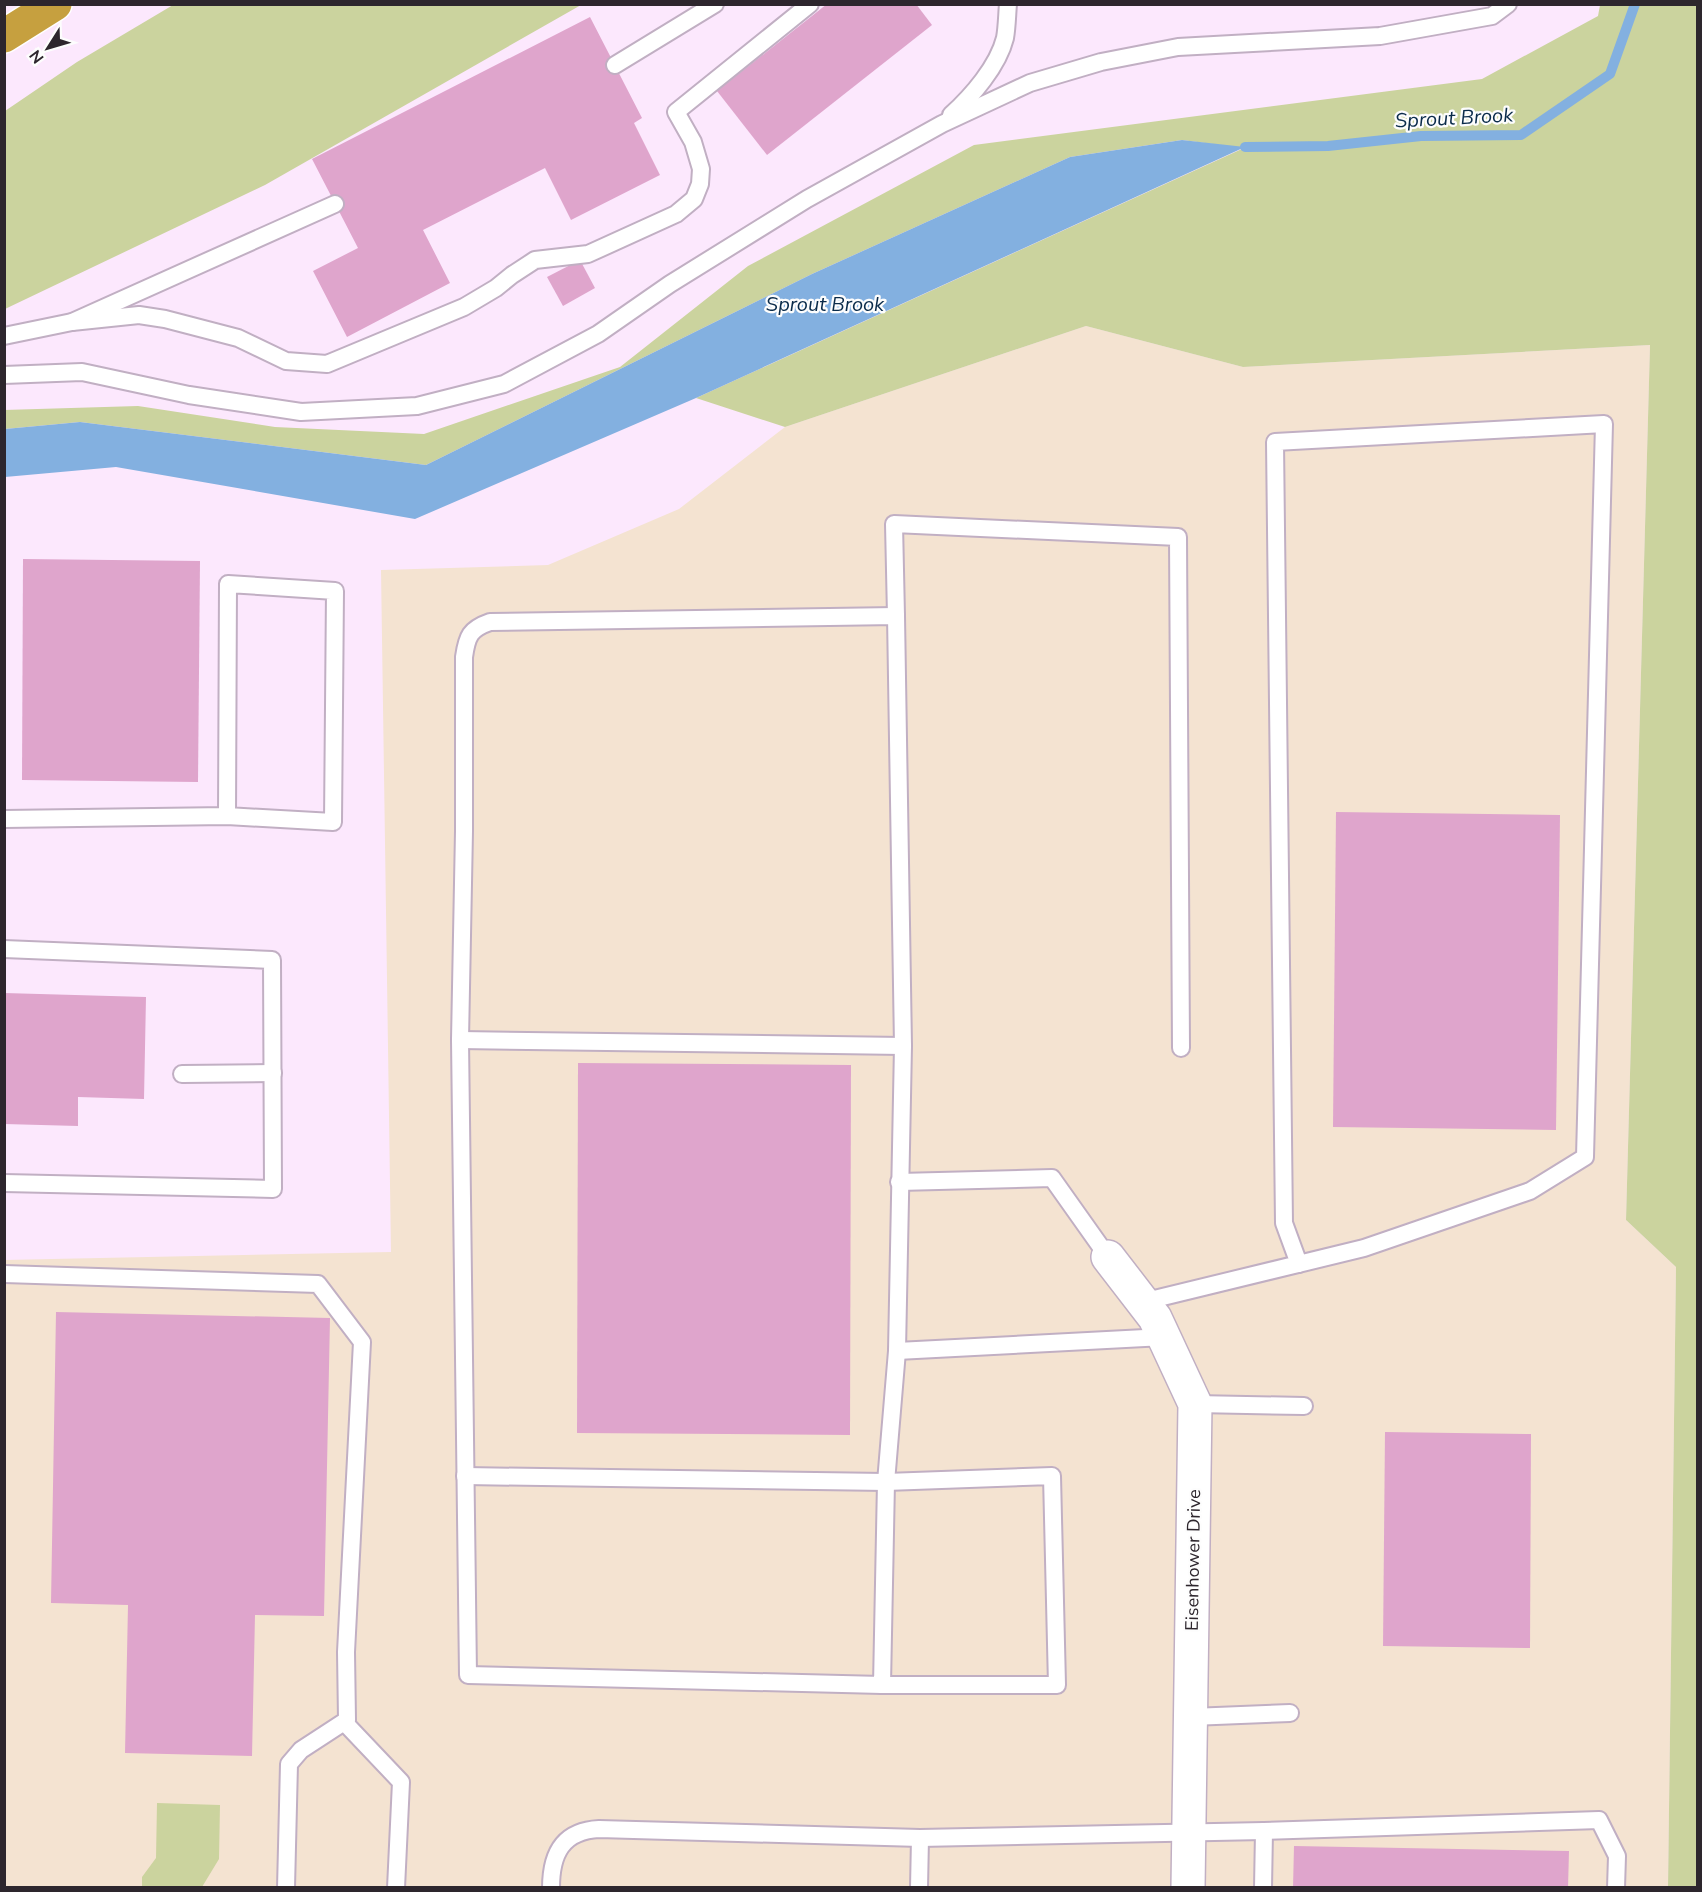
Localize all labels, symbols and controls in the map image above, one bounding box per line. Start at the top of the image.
north arrow [18,18,78,78]
text: N [24,45,49,68]
water label: Sprout Brook [1394,101,1515,135]
water label: Sprout Brook [766,291,885,318]
street label: Eisenhower Drive [1180,1489,1206,1631]

